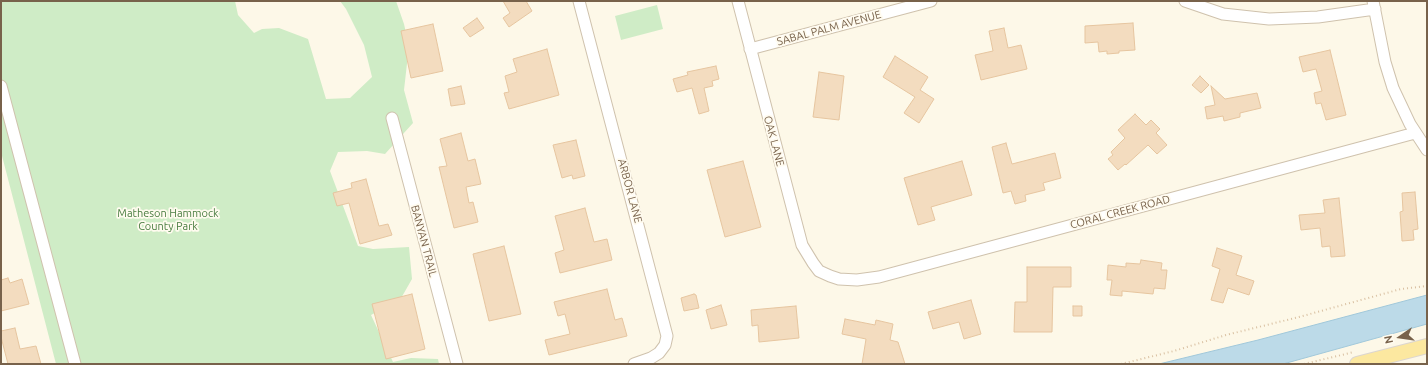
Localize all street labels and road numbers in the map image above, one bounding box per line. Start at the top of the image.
street label: SABAL PALM AVENUE [775,8,883,48]
street label: OAK LANE [761,114,787,168]
street label: ARBOR LANE [615,157,645,225]
street label: CORAL CREEK ROAD [1069,192,1171,232]
street label: BANYAN TRAIL [408,204,440,278]

